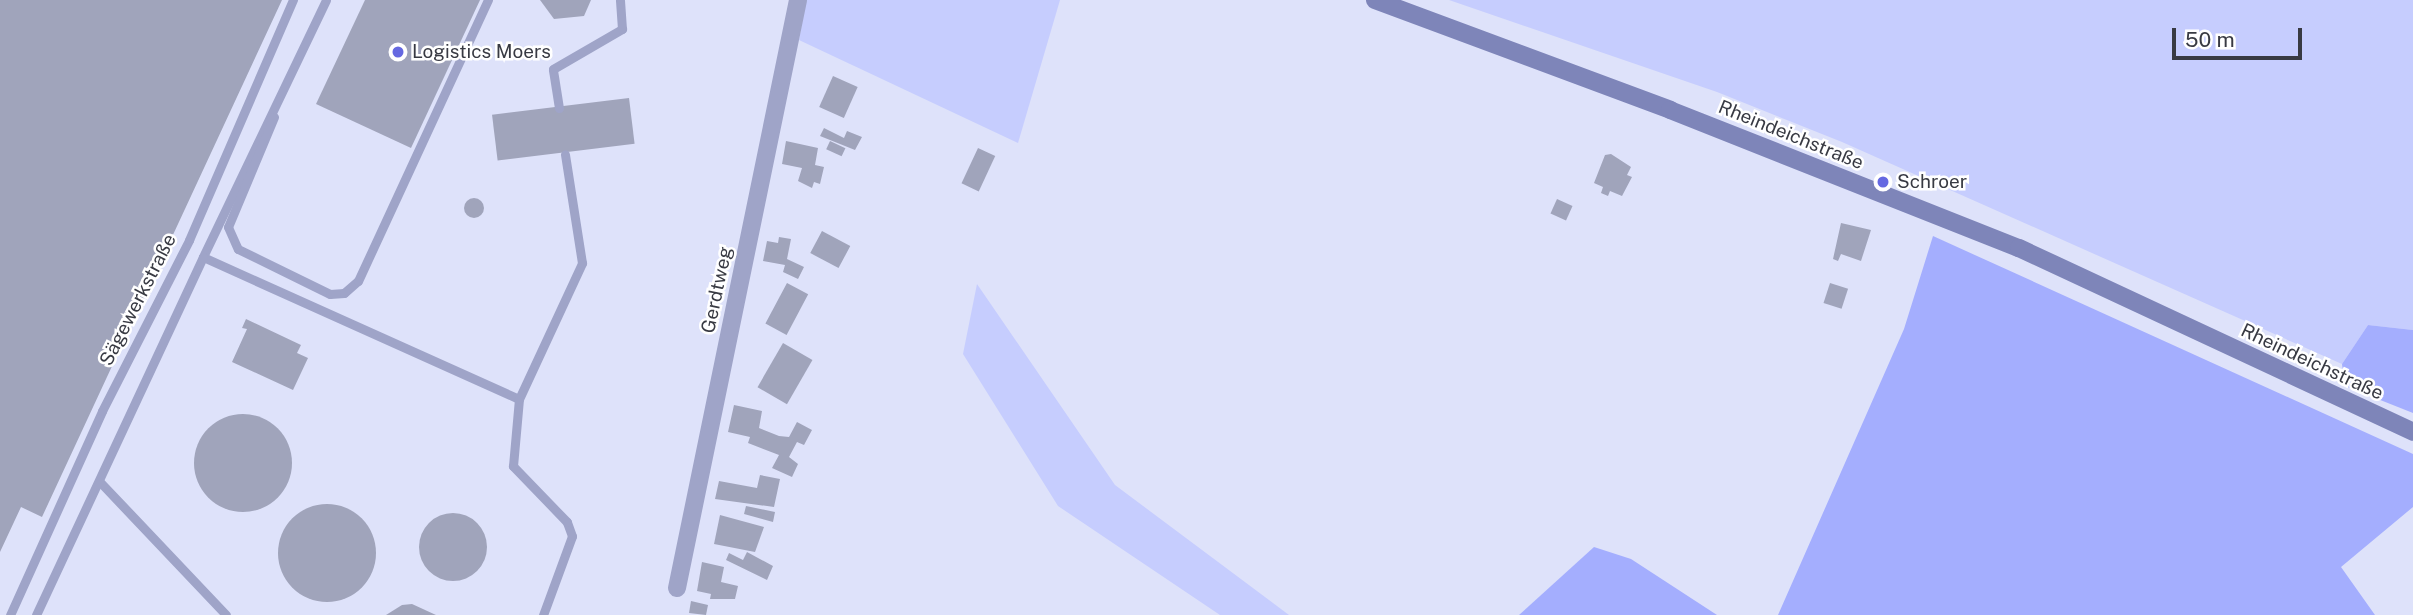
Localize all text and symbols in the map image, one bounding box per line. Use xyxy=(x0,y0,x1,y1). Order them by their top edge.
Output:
scale bar xyxy=(2175,14,2304,58)
text: 50 m xyxy=(2185,27,2235,52)
place label: Logistics Moers xyxy=(412,41,551,63)
marker: Logistics Moers xyxy=(390,44,406,60)
street label: Rheindeichstraße xyxy=(1715,96,1867,174)
place label: Schroer xyxy=(1897,171,1967,193)
marker: Schroer xyxy=(1875,174,1891,190)
street label: Sägewerkstraße xyxy=(95,230,181,370)
street label: Gerdtweg xyxy=(697,245,737,335)
street label: Rheindeichstraße xyxy=(2237,319,2387,405)

